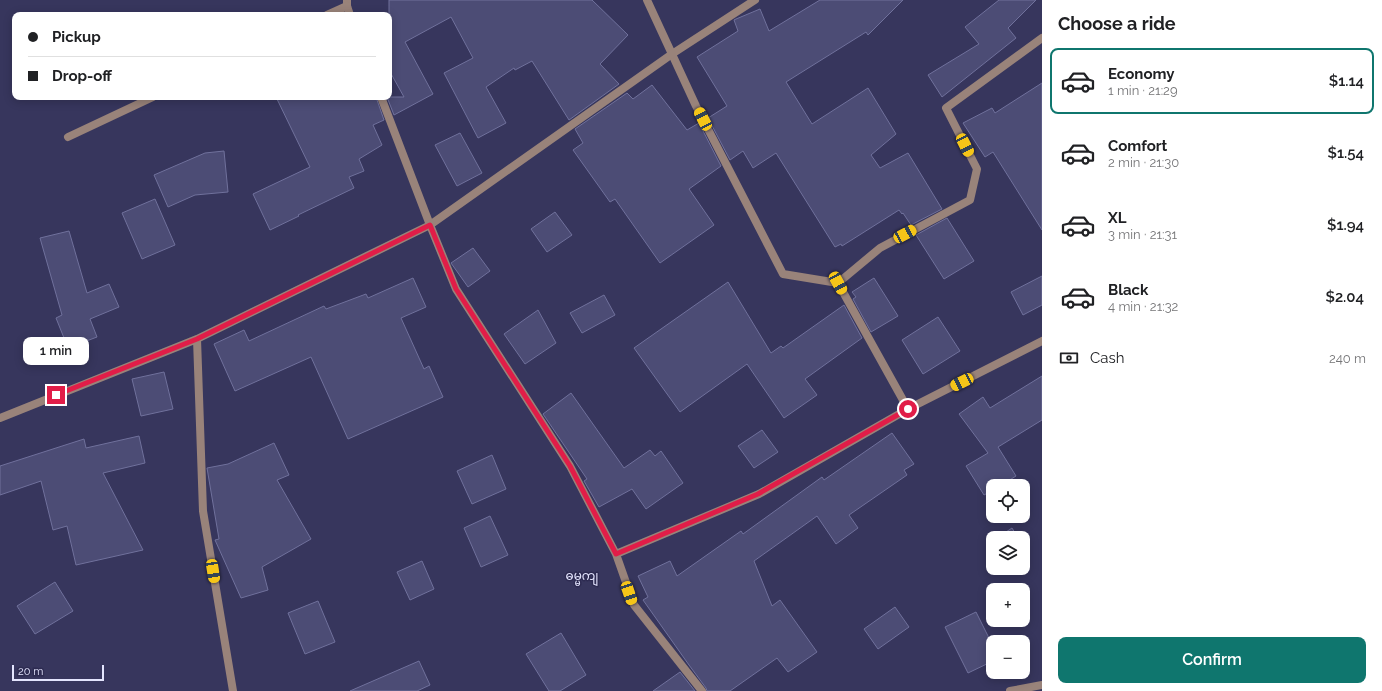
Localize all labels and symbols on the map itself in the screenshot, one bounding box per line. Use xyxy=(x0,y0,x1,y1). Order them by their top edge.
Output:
car xyxy=(692,106,714,132)
car xyxy=(954,132,976,158)
car xyxy=(892,223,918,245)
car xyxy=(827,270,849,296)
callout: 1 min xyxy=(23,337,89,365)
car xyxy=(949,371,975,393)
route end xyxy=(47,386,65,404)
route start xyxy=(899,400,917,418)
car xyxy=(205,558,221,584)
district label: ဓမ္မကျ xyxy=(566,569,598,586)
car xyxy=(619,580,639,606)
scale bar xyxy=(12,663,104,682)

